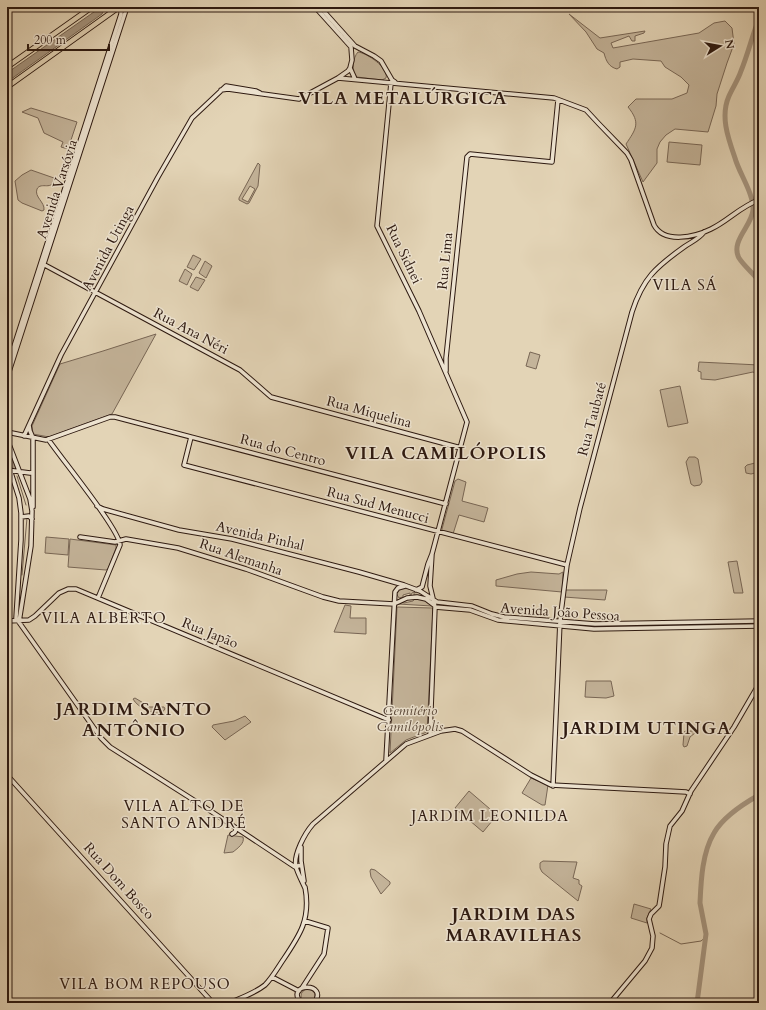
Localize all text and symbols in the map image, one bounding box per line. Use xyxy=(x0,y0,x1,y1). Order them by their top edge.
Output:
scale bar xyxy=(28,26,109,52)
north arrow xyxy=(700,26,740,66)
text: 200 m xyxy=(34,32,67,48)
text: N xyxy=(721,38,738,51)
district label: VILA METALÚRGICA xyxy=(298,86,508,111)
street label: Avenida Varsóvia xyxy=(32,137,82,241)
street label: Avenida Utinga xyxy=(77,202,139,294)
street label: Rua Sidnei xyxy=(381,221,427,287)
street label: Rua Lima xyxy=(433,231,457,291)
district label: VILA SÁ xyxy=(652,275,718,295)
street label: Rua Ana Néri xyxy=(150,303,232,359)
street label: Rua Taubaté xyxy=(573,380,611,458)
street label: Rua Miquelina xyxy=(324,392,414,432)
street label: Rua do Centro xyxy=(238,429,328,471)
district label: VILA CAMILÓPOLIS xyxy=(345,441,547,466)
street label: Rua Sud Menucci xyxy=(325,482,431,528)
street label: Avenida Pinhal xyxy=(214,517,306,555)
street label: Rua Alemanha xyxy=(197,534,285,580)
street label: Avenida João Pessoa xyxy=(500,598,620,626)
district label: VILA ALBERTO xyxy=(41,608,167,628)
street label: Rua Japão xyxy=(179,613,241,653)
district label: JARDIM SANTO ANTÔNIO xyxy=(53,697,212,743)
park label: Cemitério Camilópolis xyxy=(377,701,444,736)
district label: JARDIM UTINGA xyxy=(559,716,732,741)
district label: VILA ALTO DE SANTO ANDRÉ xyxy=(121,796,247,833)
district label: JARDIM LEONILDA xyxy=(409,806,569,826)
street label: Rua Dom Bosco xyxy=(79,838,159,924)
district label: JARDIM DAS MARAVILHAS xyxy=(446,902,582,948)
district label: VILA BOM REPOUSO xyxy=(59,974,231,994)

